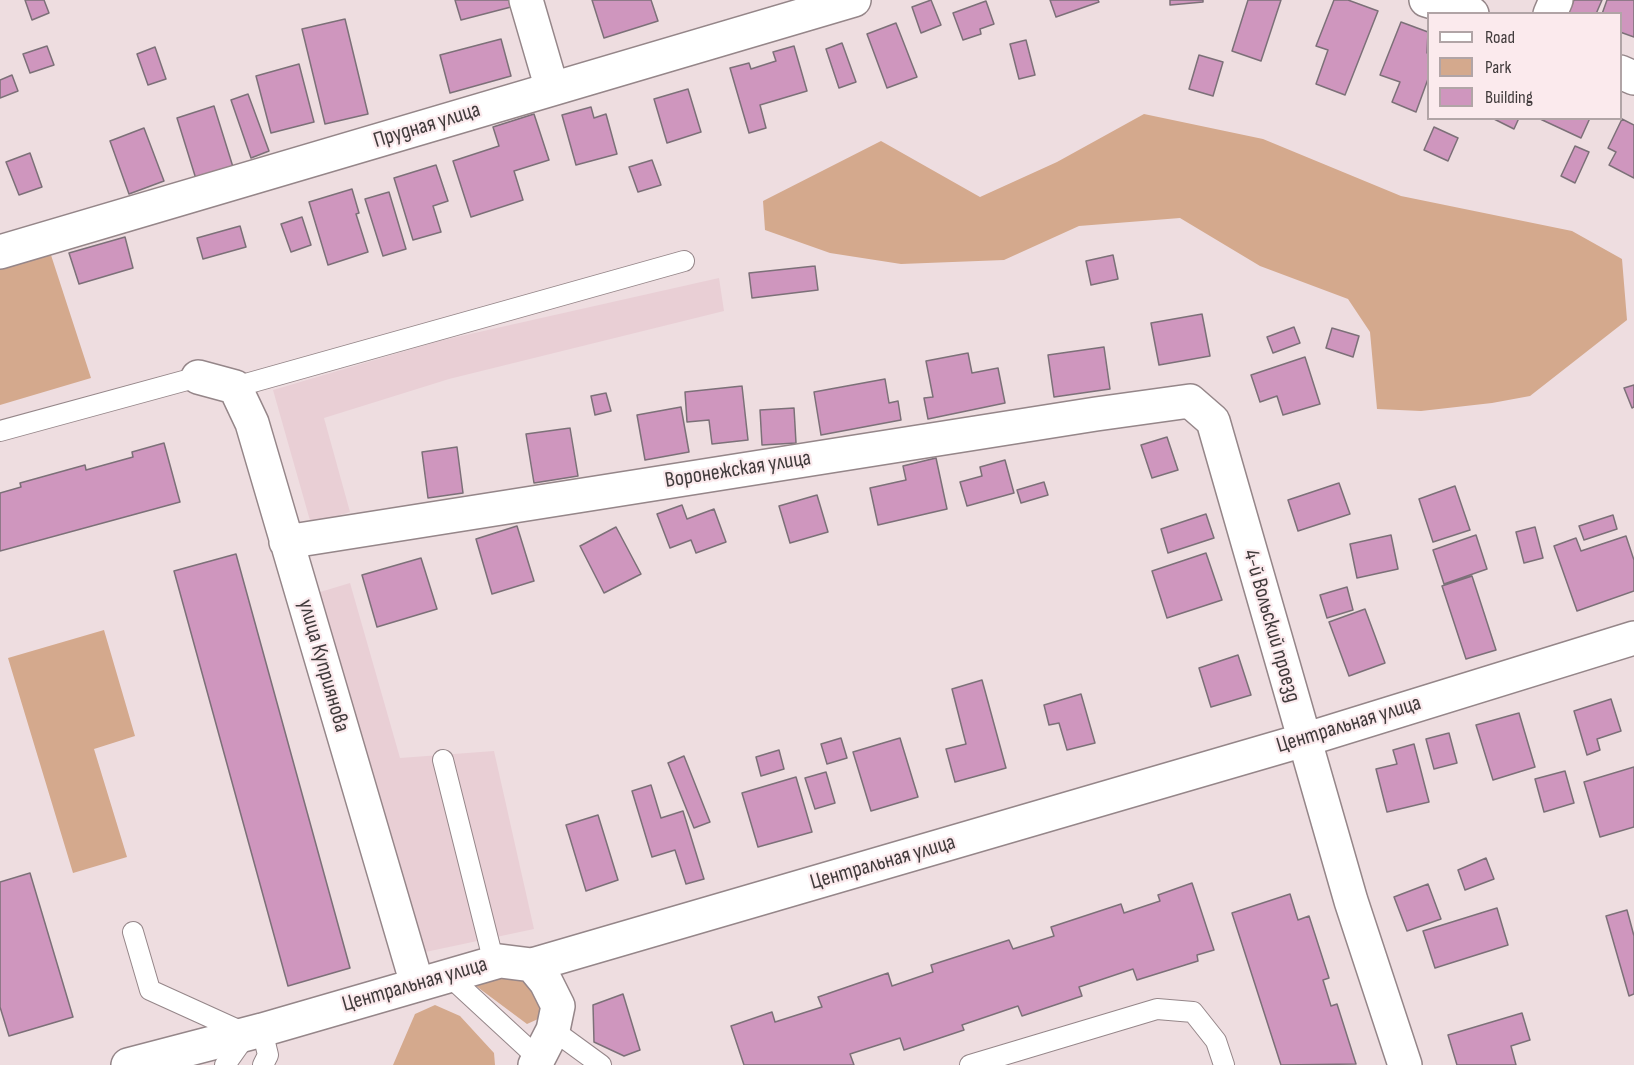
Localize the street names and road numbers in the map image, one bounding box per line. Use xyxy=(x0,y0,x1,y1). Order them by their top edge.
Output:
street label: Прудная улица xyxy=(370,97,484,155)
street label: Воронежская улица xyxy=(663,445,813,495)
street label: 4-й Вольский проезд xyxy=(1237,547,1305,705)
street label: улица Куприянова xyxy=(291,597,355,735)
street label: Центральная улица xyxy=(1274,690,1424,760)
street label: Центральная улица xyxy=(807,830,959,896)
street label: Центральная улица xyxy=(339,952,491,1018)

